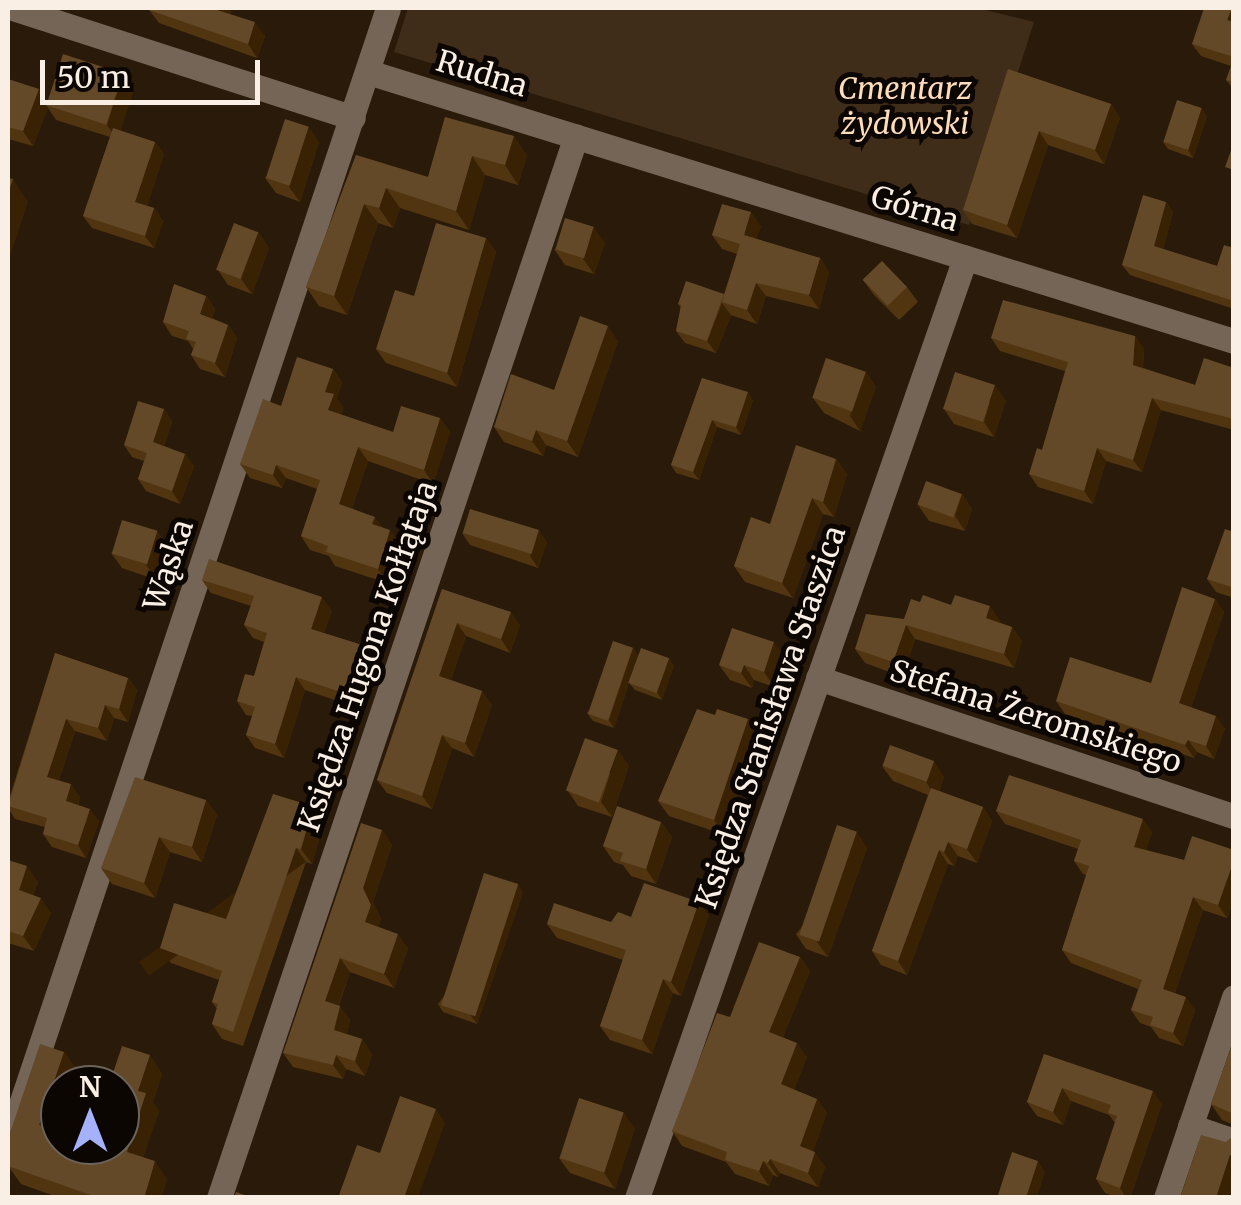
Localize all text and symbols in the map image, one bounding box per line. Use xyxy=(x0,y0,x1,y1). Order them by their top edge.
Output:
scale bar xyxy=(45,40,265,102)
street label: Rudna xyxy=(432,42,532,104)
text: 50 m xyxy=(57,58,130,96)
park label: Cmentarz żydowski xyxy=(838,70,972,140)
street label: Górna xyxy=(867,178,963,238)
street label: Księdza Hugona Kołłątaja xyxy=(290,476,444,836)
street label: Wąska xyxy=(136,515,200,615)
street label: Księdza Stanisława Staszica xyxy=(688,521,852,913)
street label: Stefana Żeromskiego xyxy=(886,652,1186,780)
north arrow xyxy=(40,1065,140,1165)
text: N xyxy=(79,1069,101,1105)

